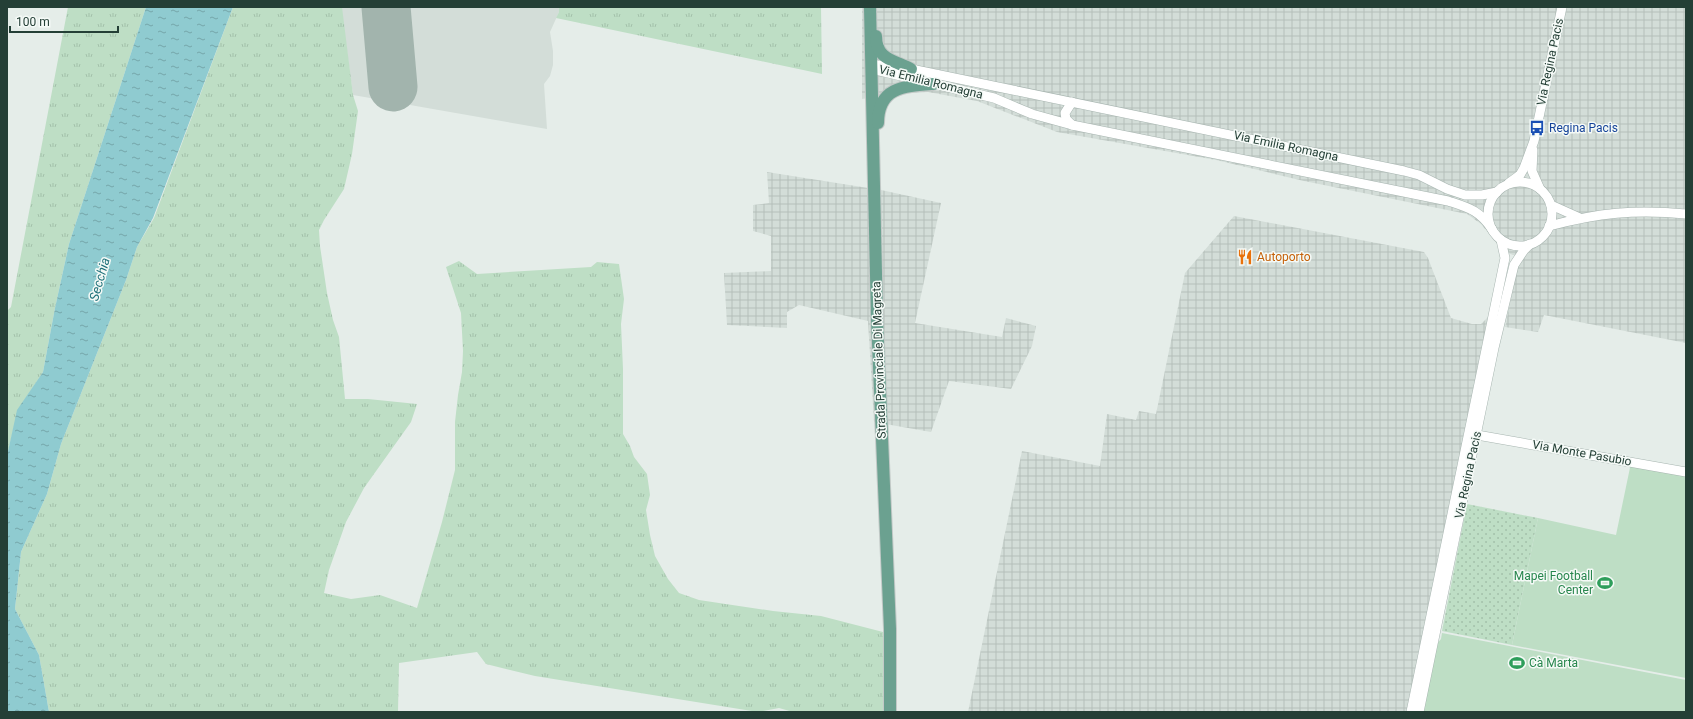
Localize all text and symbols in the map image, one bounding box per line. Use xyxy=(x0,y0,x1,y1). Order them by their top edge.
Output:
scale bar xyxy=(10,8,118,34)
text: 100 m xyxy=(16,15,50,29)
street label: Via Regina Pacis xyxy=(1534,17,1566,107)
street label: Via Emilia Romagna xyxy=(877,62,985,102)
bus stop icon: Regina Pacis xyxy=(1528,119,1546,137)
place label: Regina Pacis xyxy=(1549,121,1618,135)
street label: Via Emilia Romagna xyxy=(1232,128,1340,164)
restaurant icon: Autoporto xyxy=(1236,248,1254,266)
place label: Autoporto xyxy=(1257,250,1311,264)
water label: Secchia xyxy=(86,256,113,302)
street label: Strada Provinciale Di Magreta xyxy=(869,281,889,439)
street label: Via Regina Pacis xyxy=(1452,430,1484,520)
street label: Via Monte Pasubio xyxy=(1531,437,1633,469)
place label: Mapei Football Center xyxy=(1514,569,1593,597)
sports icon: Mapei Football Center xyxy=(1596,574,1614,592)
sports icon: Cà Marta xyxy=(1508,654,1526,672)
place label: Cà Marta xyxy=(1529,656,1578,670)

